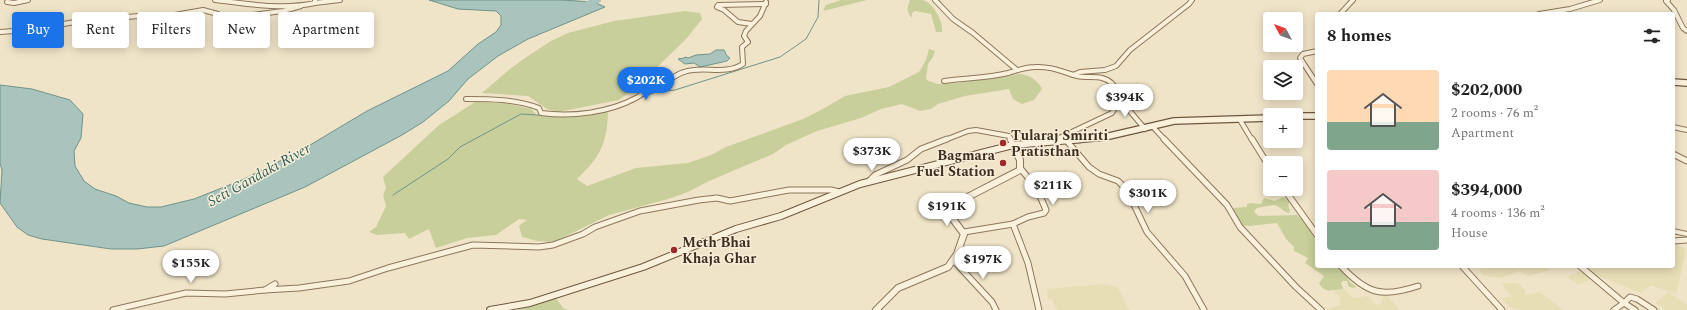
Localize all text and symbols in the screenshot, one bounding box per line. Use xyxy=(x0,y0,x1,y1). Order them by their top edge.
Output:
chip: Buy xyxy=(12,12,64,48)
chip: Rent xyxy=(72,12,129,48)
chip: Filters xyxy=(137,12,205,48)
chip: New xyxy=(213,12,270,48)
chip: Apartment xyxy=(278,12,374,48)
north arrow xyxy=(1263,12,1303,52)
map controls xyxy=(1263,12,1303,196)
text: 8 homes xyxy=(1327,23,1392,49)
icon: filters xyxy=(1641,25,1663,47)
button: layers xyxy=(1263,60,1303,100)
pin: $202K xyxy=(618,67,674,101)
text: $202K xyxy=(626,70,666,90)
text: $202,000 xyxy=(1451,77,1522,103)
pin: $394K xyxy=(1097,84,1153,118)
icon: home xyxy=(1359,86,1407,134)
text: $394K xyxy=(1105,87,1145,107)
text: 2 rooms · 76 m² xyxy=(1451,103,1538,123)
button: + xyxy=(1263,108,1303,148)
text: Apartment xyxy=(1451,123,1514,143)
place label: Tularaj Smiriti Pratisthan xyxy=(1011,125,1108,162)
water label: Seti Gandaki River xyxy=(203,137,316,213)
pin: $373K xyxy=(844,138,900,172)
marker: Tularaj Smiriti Pratisthan xyxy=(998,138,1008,148)
text: $373K xyxy=(852,141,892,161)
place label: Bagmara Fuel Station xyxy=(916,145,996,182)
button: − xyxy=(1263,156,1303,196)
marker: Bagmara Fuel Station xyxy=(998,158,1008,168)
pin: $211K xyxy=(1025,172,1081,206)
text: $211K xyxy=(1033,175,1073,195)
text: $394,000 xyxy=(1451,177,1522,203)
pin: $301K xyxy=(1120,180,1176,214)
text: $301K xyxy=(1128,183,1168,203)
icon: home xyxy=(1359,186,1407,234)
pin: $191K xyxy=(919,193,975,227)
text: $191K xyxy=(927,196,967,216)
text: 4 rooms · 136 m² xyxy=(1451,203,1545,223)
text: House xyxy=(1451,223,1488,243)
place label: Meth Bhai Khaja Ghar xyxy=(682,232,756,269)
marker: Meth Bhai Khaja Ghar xyxy=(669,245,679,255)
pin: $197K xyxy=(955,246,1011,280)
text: $197K xyxy=(963,249,1003,269)
pin: $155K xyxy=(163,250,219,284)
text: $155K xyxy=(171,253,211,273)

